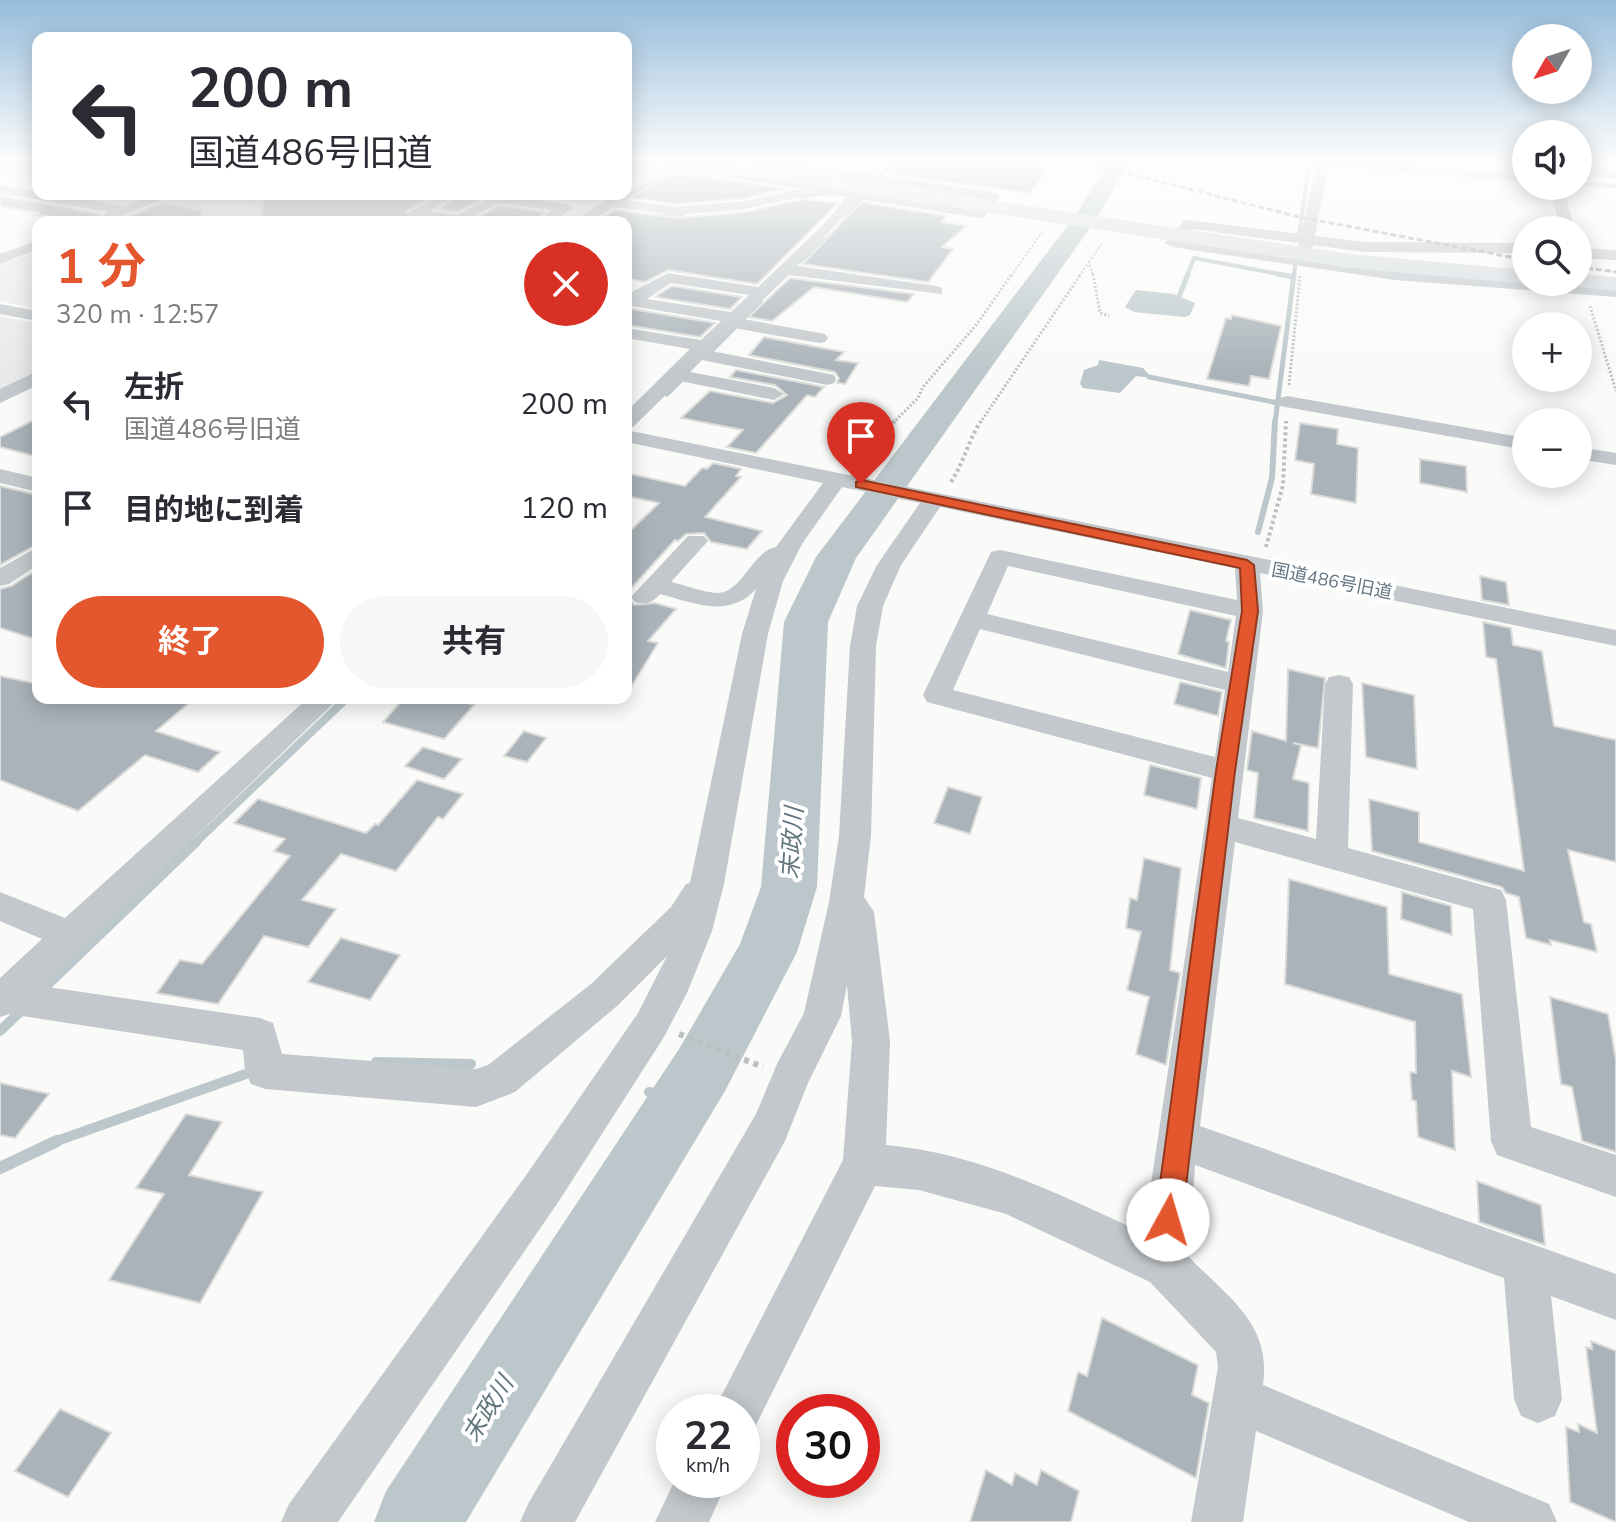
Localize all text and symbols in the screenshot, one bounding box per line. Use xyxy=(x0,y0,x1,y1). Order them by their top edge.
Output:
north arrow xyxy=(1512,24,1592,104)
map controls xyxy=(1512,24,1592,488)
text: 200 m xyxy=(188,50,353,127)
icon: left xyxy=(56,64,160,168)
button: sound xyxy=(1512,120,1592,200)
text: 国道486号旧道 xyxy=(188,129,433,178)
button: search xyxy=(1512,216,1592,296)
text: 1 分 xyxy=(56,234,146,300)
button: close xyxy=(524,242,608,326)
text: 320 m · 12:57 xyxy=(56,297,219,332)
button: + xyxy=(1512,312,1592,392)
text: 左折 xyxy=(124,367,184,408)
icon: left xyxy=(56,382,100,426)
text: 200 m xyxy=(521,384,608,425)
pin xyxy=(827,402,895,484)
button: − xyxy=(1512,408,1592,488)
text: 国道486号旧道 xyxy=(124,412,301,447)
icon: arrive xyxy=(839,414,883,458)
icon: arrive xyxy=(56,486,100,530)
text: 120 m xyxy=(521,488,608,529)
text: 目的地に到着 xyxy=(124,490,304,531)
street label: 国道486号旧道 xyxy=(1270,558,1394,604)
button: 終了 xyxy=(56,596,324,688)
button: 共有 xyxy=(340,596,608,688)
water label: 末政川 xyxy=(774,803,811,880)
position arrow xyxy=(1126,1178,1210,1262)
water label: 末政川 xyxy=(455,1367,522,1448)
speed limit sign: 30 xyxy=(776,1394,880,1498)
text: 22 xyxy=(684,1409,732,1463)
text: km/h xyxy=(686,1452,730,1479)

